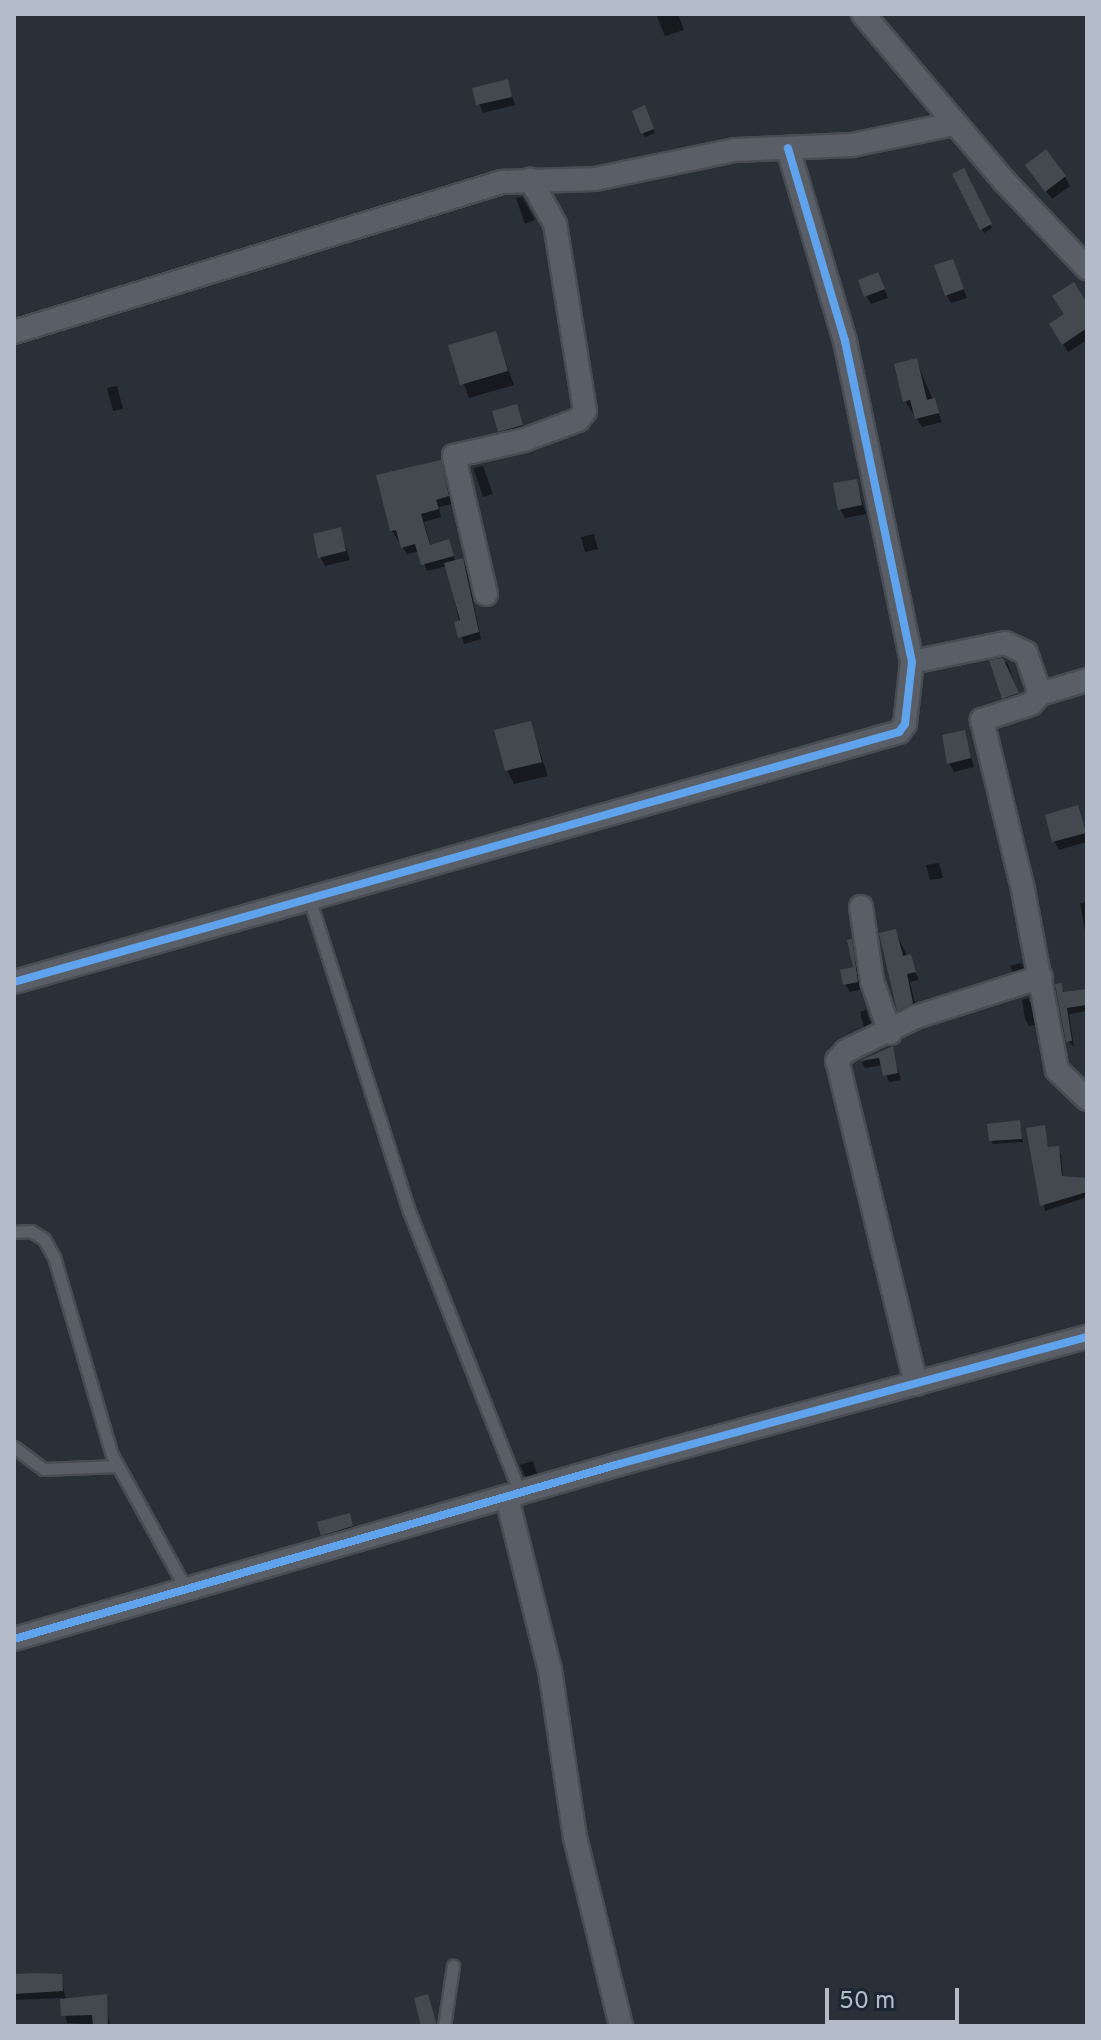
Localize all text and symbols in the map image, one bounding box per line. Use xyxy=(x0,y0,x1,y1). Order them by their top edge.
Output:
scale bar xyxy=(829,1972,963,2022)
text: 50 m xyxy=(839,1987,895,2017)

